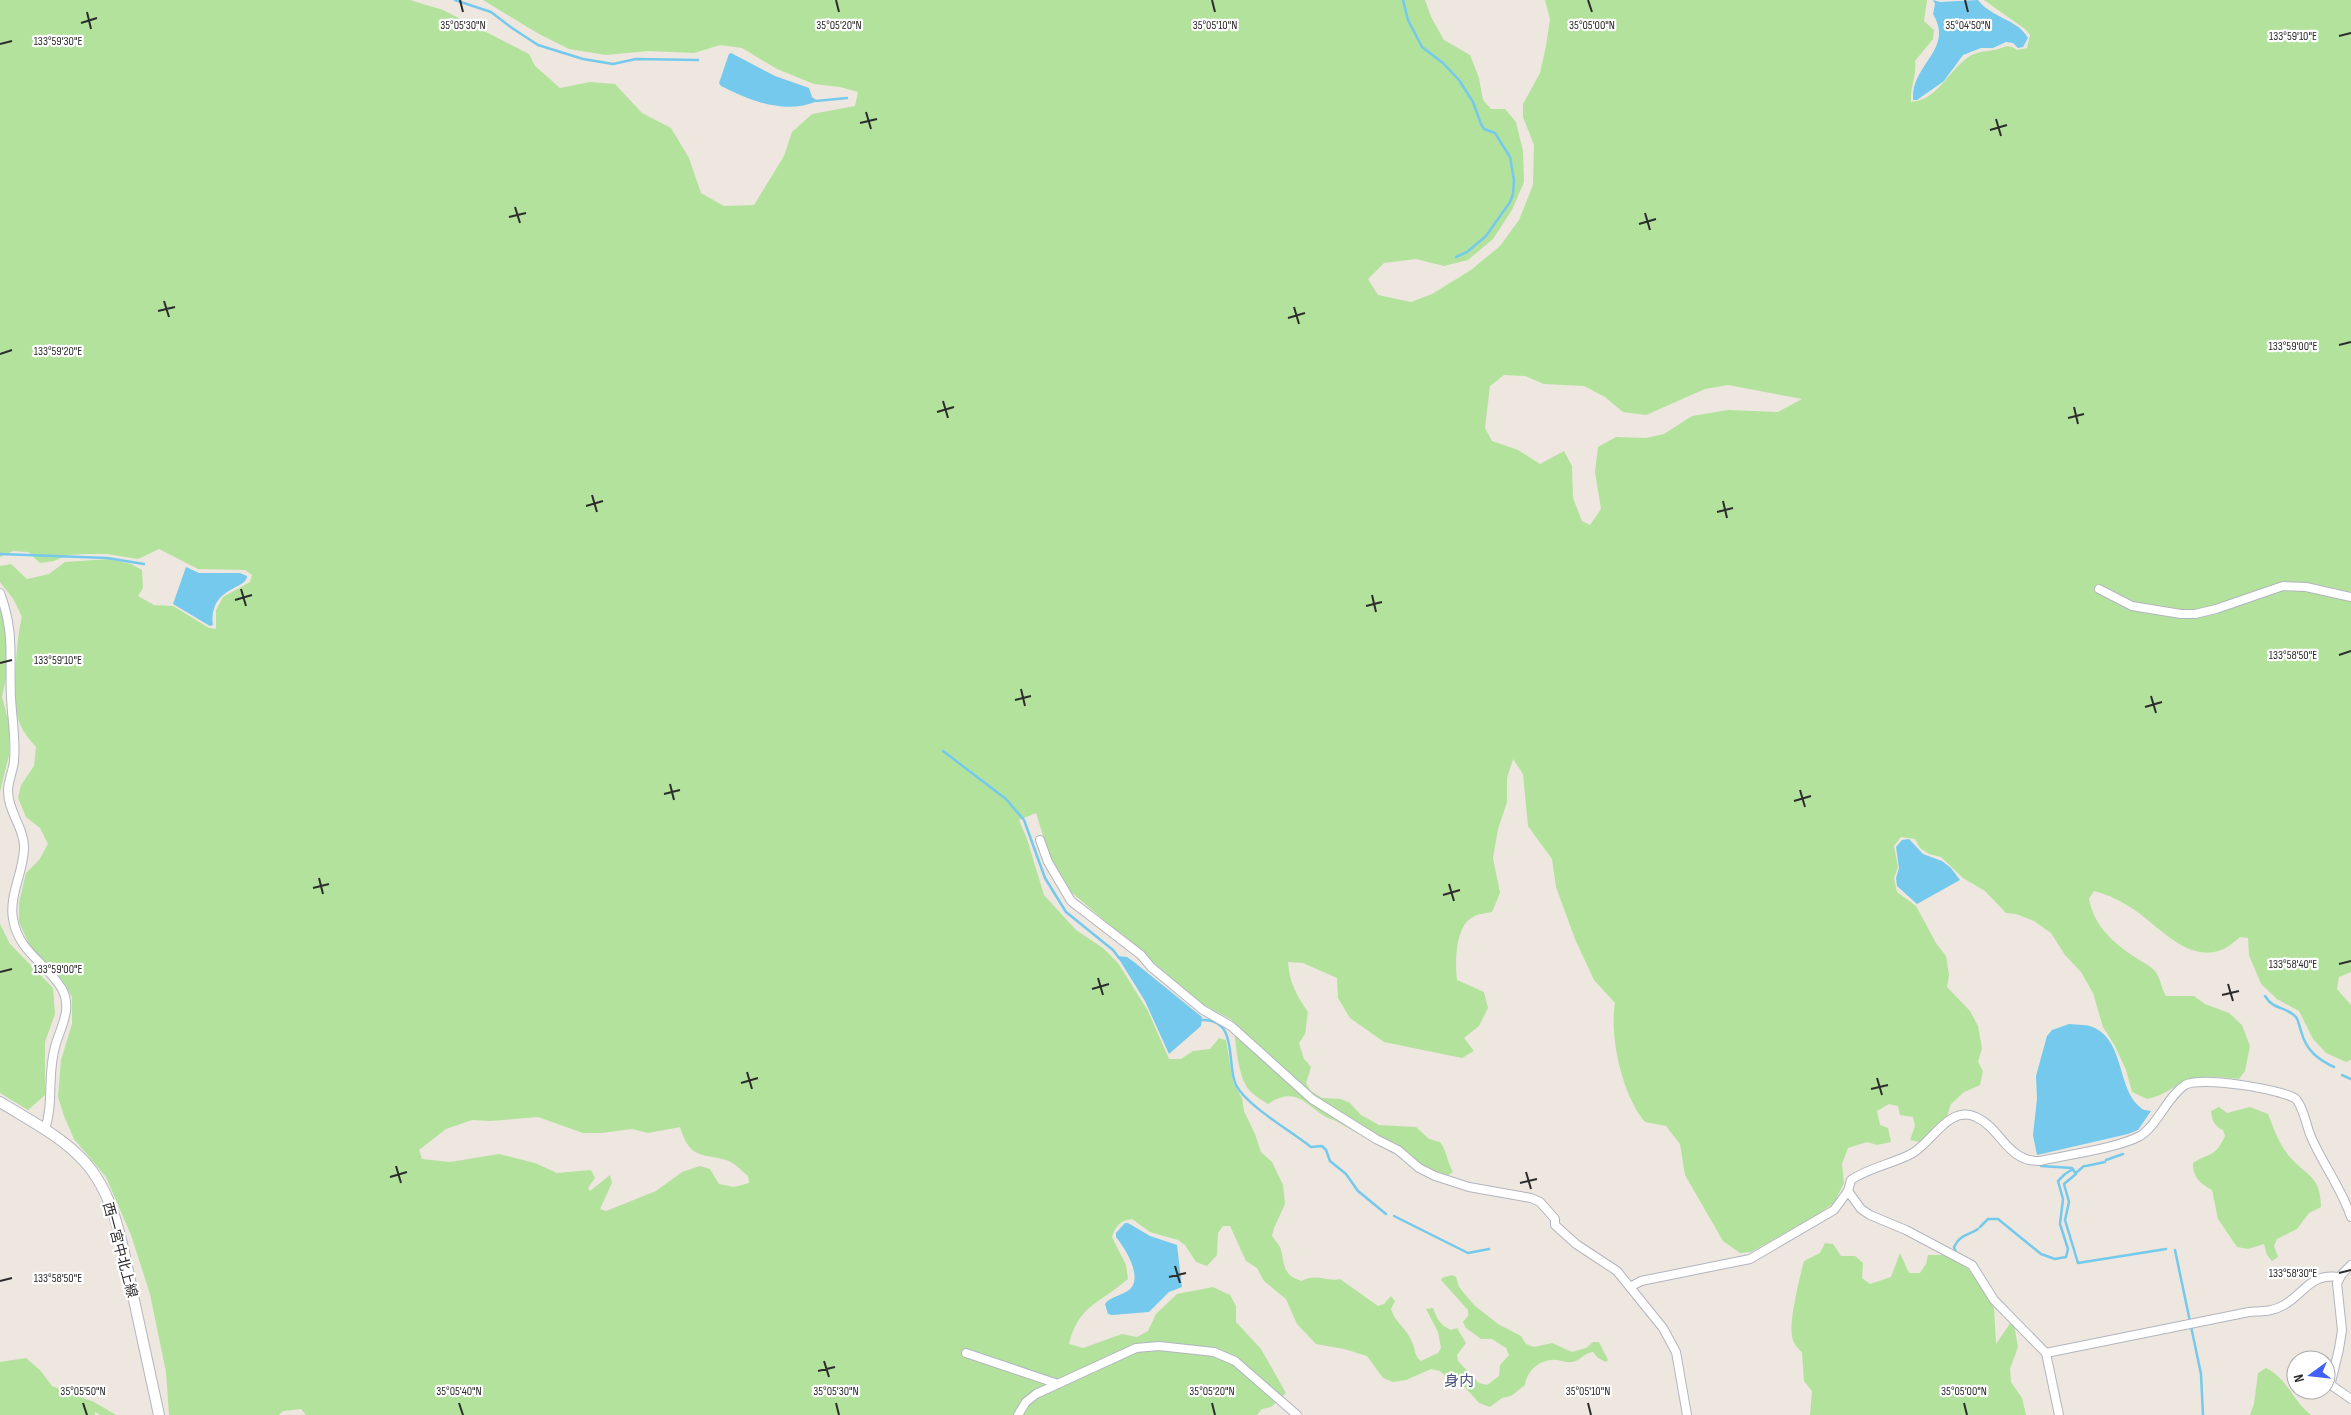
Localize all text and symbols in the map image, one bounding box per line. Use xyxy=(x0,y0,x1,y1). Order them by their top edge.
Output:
text: 35°05'30"N xyxy=(440,18,486,33)
text: 35°05'20"N xyxy=(816,18,862,33)
text: 35°05'10"N xyxy=(1193,18,1237,33)
text: 35°05'00"N xyxy=(1569,18,1615,33)
text: 35°04'50"N xyxy=(1945,18,1991,33)
text: 133°59'10"E xyxy=(2269,29,2317,44)
text: 133°59'30"E xyxy=(34,34,82,49)
text: 133°59'00"E xyxy=(2268,339,2318,354)
text: 133°59'20"E xyxy=(34,344,82,359)
text: 133°58'50"E xyxy=(2269,648,2317,663)
text: 133°59'10"E xyxy=(34,653,82,668)
text: 133°58'40"E xyxy=(2269,957,2317,972)
text: 133°59'00"E xyxy=(33,962,83,977)
street label: 西一宮中北上線 xyxy=(99,1200,141,1300)
text: 133°58'30"E xyxy=(2269,1266,2317,1281)
text: 133°58'50"E xyxy=(34,1271,82,1286)
north arrow xyxy=(2286,1350,2336,1400)
district label: 身内 xyxy=(1444,1372,1474,1391)
text: N xyxy=(2290,1372,2308,1384)
text: 35°05'50"N xyxy=(60,1384,106,1399)
text: 35°05'40"N xyxy=(436,1384,482,1399)
text: 35°05'30"N xyxy=(813,1384,859,1399)
text: 35°05'20"N xyxy=(1189,1384,1235,1399)
text: 35°05'10"N xyxy=(1566,1384,1610,1399)
text: 35°05'00"N xyxy=(1941,1384,1987,1399)

